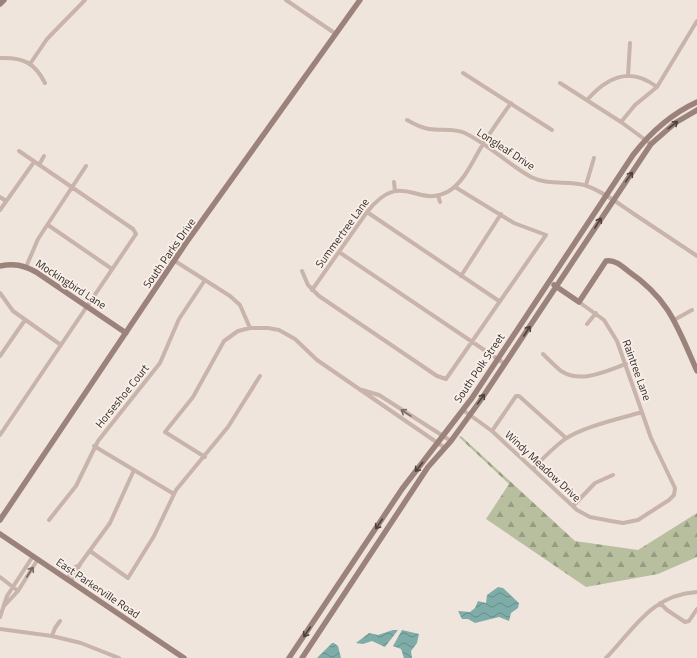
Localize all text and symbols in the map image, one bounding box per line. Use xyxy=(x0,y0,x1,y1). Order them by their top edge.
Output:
one-way arrow xyxy=(667,121,678,130)
street label: Longleaf Drive xyxy=(474,124,539,174)
one-way arrow xyxy=(625,172,633,183)
street label: Summertree Lane xyxy=(311,194,373,271)
street label: South Parks Drive xyxy=(139,214,199,291)
one-way arrow xyxy=(595,217,603,229)
street label: Mockingbird Lane xyxy=(33,255,110,313)
one-way arrow xyxy=(523,326,531,337)
street label: South Polk Street xyxy=(450,330,508,406)
street label: Raintree Lane xyxy=(619,337,656,403)
street label: Horseshoe Court xyxy=(91,361,153,431)
one-way arrow xyxy=(477,394,485,405)
one-way arrow xyxy=(400,408,412,416)
street label: Windy Meadow Drive xyxy=(502,427,585,506)
one-way arrow xyxy=(414,461,423,472)
one-way arrow xyxy=(374,518,383,529)
street label: East Parkerville Road xyxy=(53,554,143,622)
one-way arrow xyxy=(26,567,34,578)
one-way arrow xyxy=(303,626,311,637)

